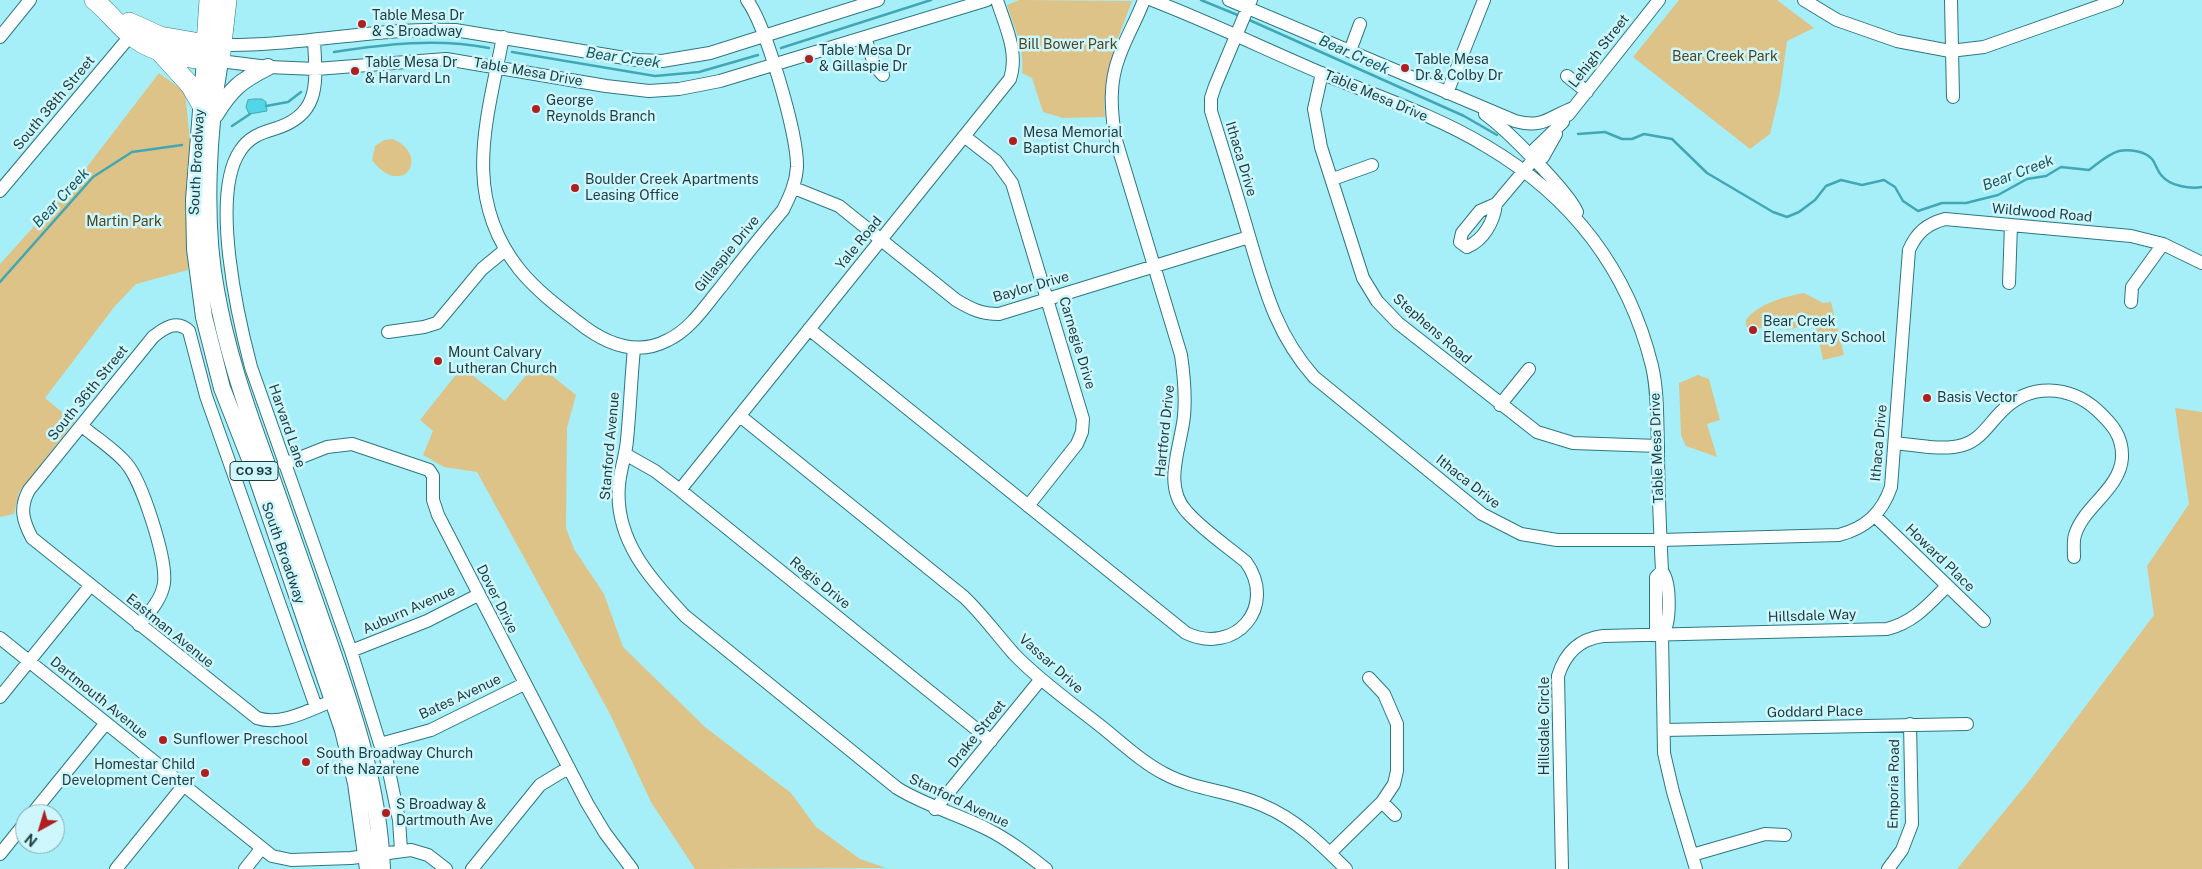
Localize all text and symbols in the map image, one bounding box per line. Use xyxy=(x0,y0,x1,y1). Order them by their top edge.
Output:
place label: Table Mesa Dr & S Broadway xyxy=(372,8,464,40)
street label: Lehigh Street xyxy=(1565,11,1633,91)
marker: Table Mesa Dr & S Broadway xyxy=(356,18,368,30)
water label: Bear Creek xyxy=(1316,32,1392,78)
park label: Bill Bower Park xyxy=(1018,37,1118,53)
place label: Table Mesa Dr & Gillaspie Dr xyxy=(819,43,911,75)
water label: Bear Creek xyxy=(585,44,661,72)
park label: Bear Creek Park xyxy=(1672,49,1778,65)
street label: South 38th Street xyxy=(10,52,98,154)
place label: Table Mesa Dr & Colby Dr xyxy=(1415,52,1503,84)
marker: Table Mesa Dr & Gillaspie Dr xyxy=(803,53,815,65)
street label: Table Mesa Drive xyxy=(472,54,584,90)
place label: Table Mesa Dr & Harvard Ln xyxy=(365,55,457,88)
marker: Table Mesa Dr & Colby Dr xyxy=(1399,62,1411,74)
marker: Table Mesa Dr & Harvard Ln xyxy=(349,65,361,77)
street label: Table Mesa Drive xyxy=(1322,67,1430,125)
place label: George Reynolds Branch xyxy=(546,93,655,125)
marker: George Reynolds Branch xyxy=(530,103,542,115)
street label: South Broadway xyxy=(186,108,208,216)
street label: Ithaca Drive xyxy=(1222,120,1260,198)
place label: Mesa Memorial Baptist Church xyxy=(1023,125,1123,158)
marker: Mesa Memorial Baptist Church xyxy=(1007,135,1019,147)
water label: Bear Creek xyxy=(1980,151,2056,195)
water label: Bear Creek xyxy=(29,164,93,232)
place label: Boulder Creek Apartments Leasing Office xyxy=(585,172,759,204)
marker: Boulder Creek Apartments Leasing Office xyxy=(569,182,581,194)
street label: Wildwood Road xyxy=(1991,200,2093,226)
street label: Gillaspie Drive xyxy=(691,212,763,296)
street label: Yale Road xyxy=(832,213,886,273)
park label: Martin Park xyxy=(86,214,162,230)
street label: Baylor Drive xyxy=(991,268,1071,306)
street label: Stephens Road xyxy=(1389,290,1475,368)
street label: Carnegie Drive xyxy=(1055,295,1099,391)
place label: Bear Creek Elementary School xyxy=(1763,314,1886,347)
marker: Bear Creek Elementary School xyxy=(1747,324,1759,336)
street label: South 36th Street xyxy=(44,342,132,444)
place label: Mount Calvary Lutheran Church xyxy=(448,345,557,378)
marker: Mount Calvary Lutheran Church xyxy=(432,355,444,367)
street label: Harvard Lane xyxy=(265,382,309,470)
street label: Hartford Drive xyxy=(1152,384,1178,478)
place label: Basis Vector xyxy=(1937,390,2018,406)
street label: Stanford Avenue xyxy=(597,391,623,501)
street label: Table Mesa Drive xyxy=(1647,392,1667,504)
marker: Basis Vector xyxy=(1921,392,1933,404)
street label: Ithaca Drive xyxy=(1867,404,1891,482)
street label: Ithaca Drive xyxy=(1432,452,1504,512)
road number: CO 93 xyxy=(230,462,278,481)
street label: South Broadway xyxy=(258,500,308,606)
street label: Howard Place xyxy=(1902,521,1978,595)
street label: Regis Drive xyxy=(786,553,854,613)
street label: Dover Drive xyxy=(473,562,521,636)
street label: Auburn Avenue xyxy=(360,582,458,638)
street label: Eastman Avenue xyxy=(123,590,217,672)
street label: Hillsdale Way xyxy=(1767,606,1857,626)
street label: Vassar Drive xyxy=(1015,631,1087,697)
street label: Dartmouth Avenue xyxy=(47,653,151,743)
street label: Bates Avenue xyxy=(416,671,504,723)
street label: Hillsdale Circle xyxy=(1537,677,1553,775)
street label: Drake Street xyxy=(945,697,1009,771)
street label: Goddard Place xyxy=(1767,703,1863,721)
place label: Sunflower Preschool xyxy=(173,732,308,748)
marker: Sunflower Preschool xyxy=(157,734,169,746)
street label: Emporia Road xyxy=(1885,739,1903,829)
place label: South Broadway Church of the Nazarene xyxy=(316,746,473,779)
marker: South Broadway Church of the Nazarene xyxy=(300,756,312,768)
place label: Homestar Child Development Center xyxy=(62,757,195,790)
marker: Homestar Child Development Center xyxy=(199,767,211,779)
street label: Stanford Avenue xyxy=(906,770,1012,832)
place label: S Broadway & Dartmouth Ave xyxy=(396,797,493,830)
north arrow xyxy=(15,804,65,854)
marker: S Broadway & Dartmouth Ave xyxy=(380,807,392,819)
text: N xyxy=(22,830,40,850)

